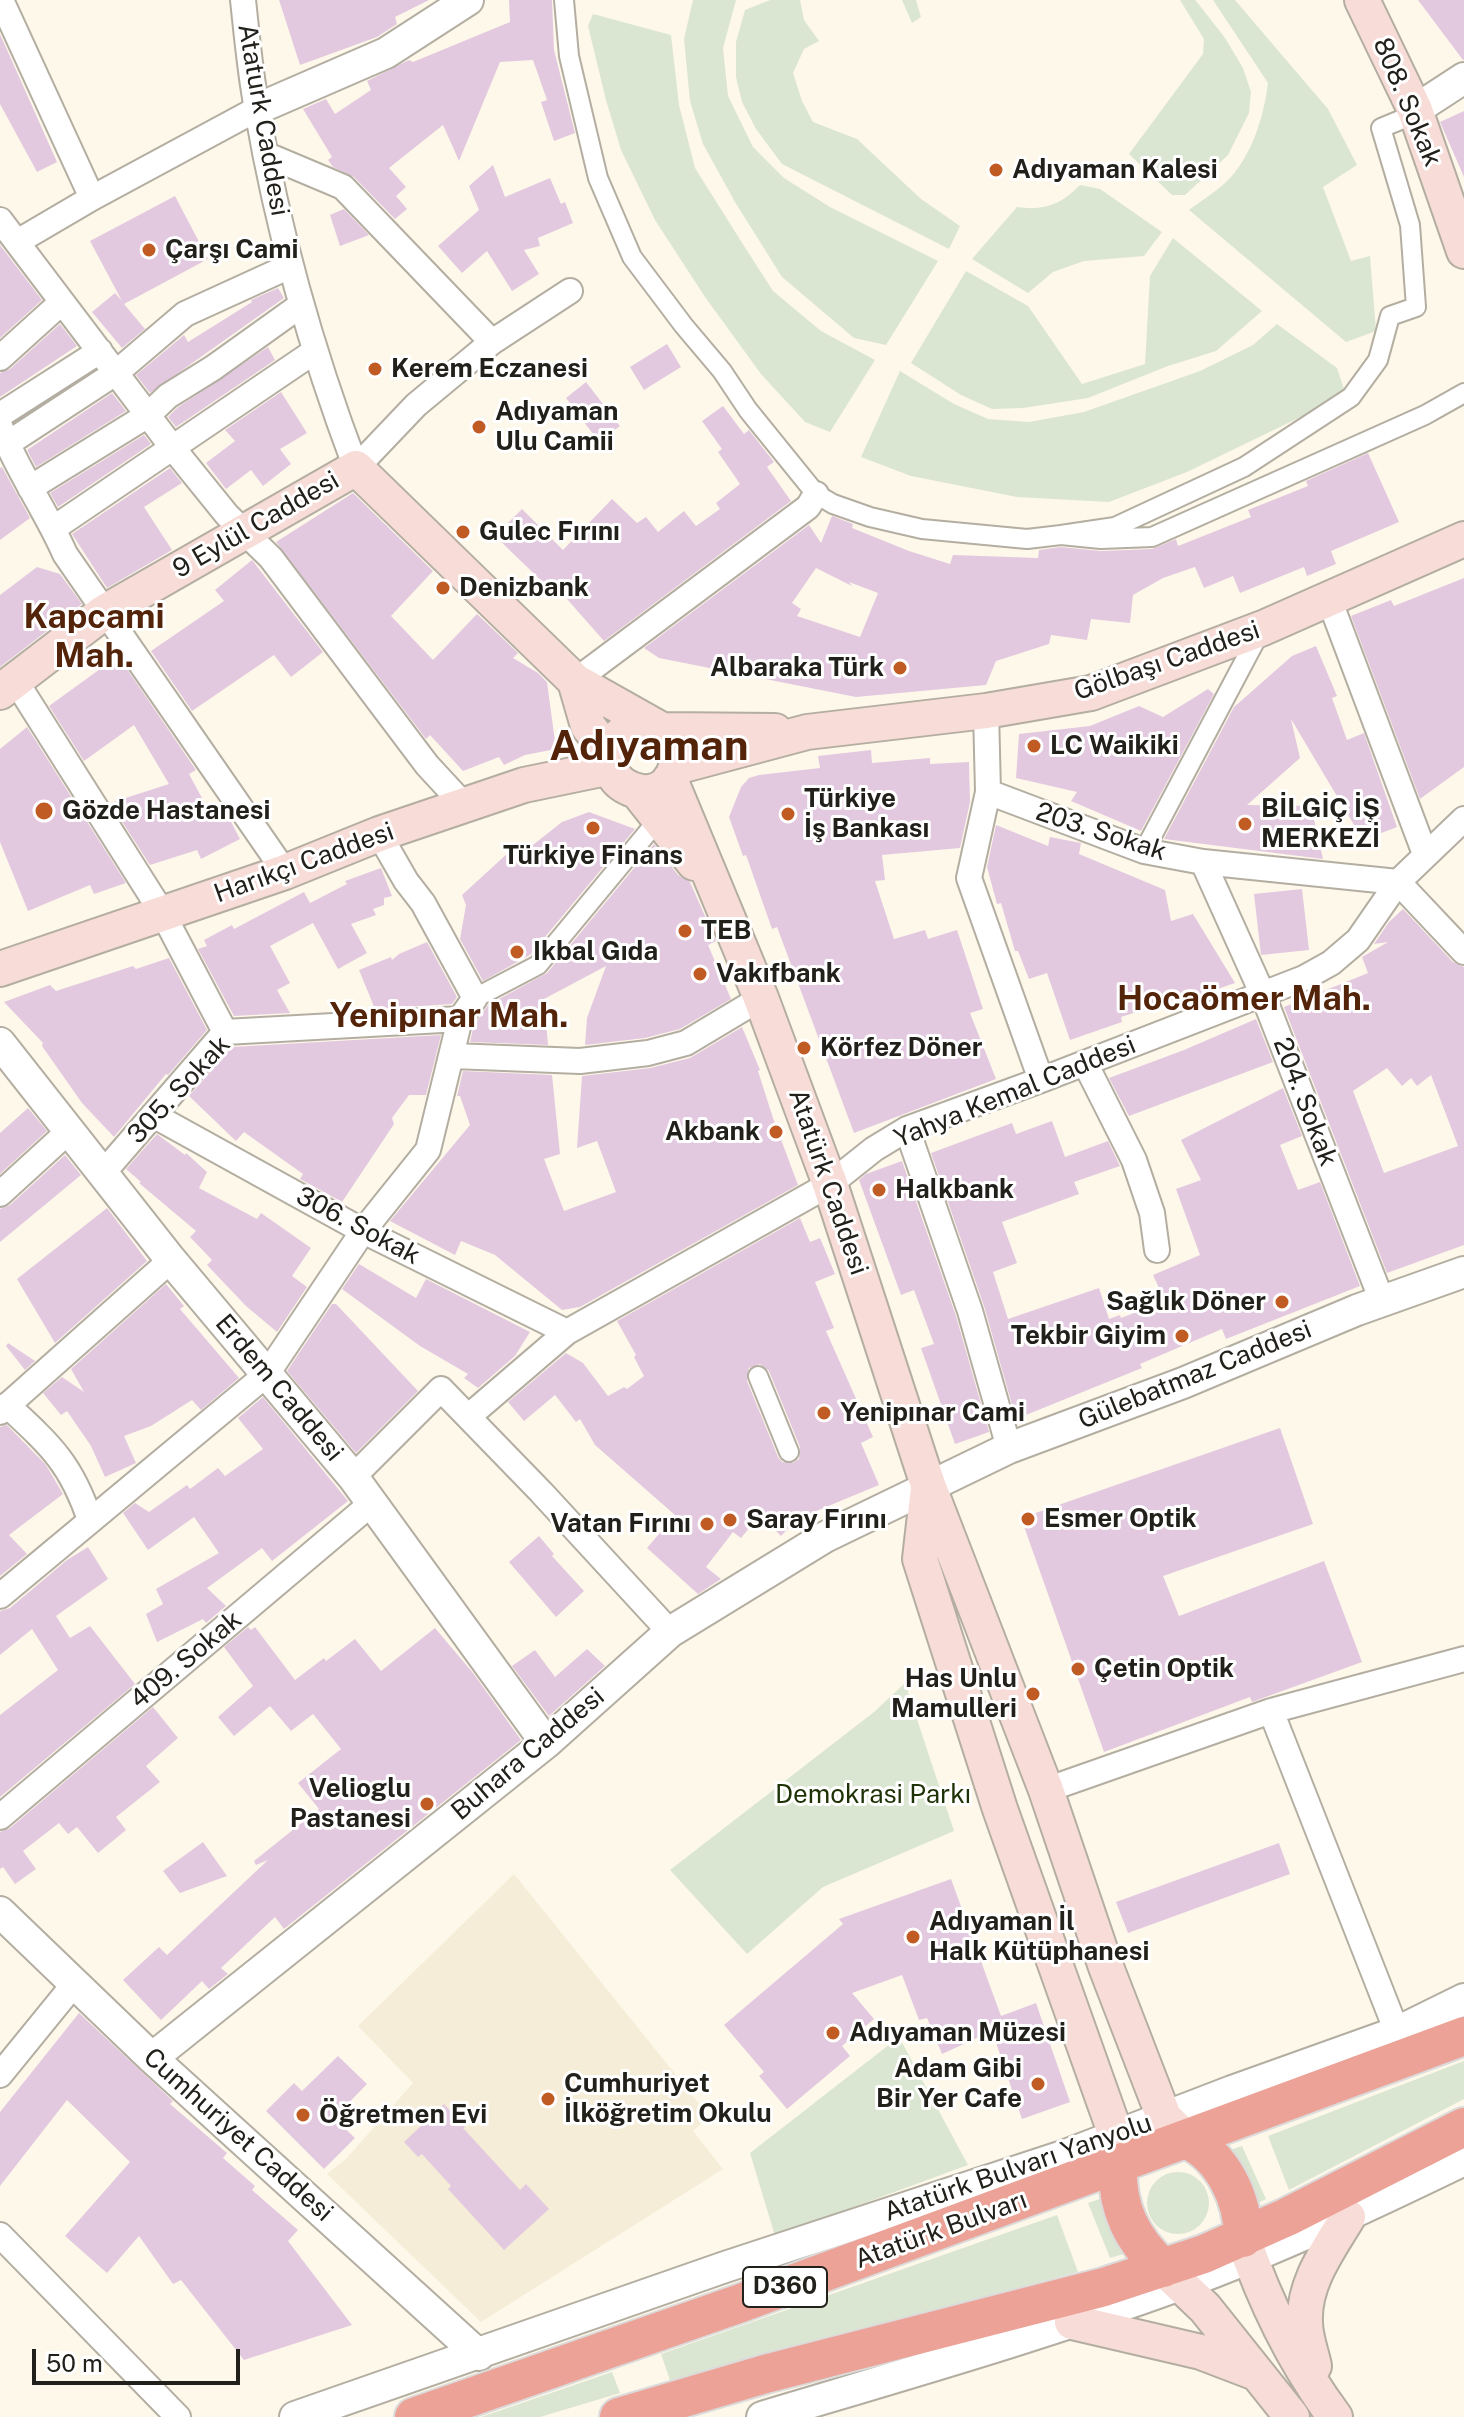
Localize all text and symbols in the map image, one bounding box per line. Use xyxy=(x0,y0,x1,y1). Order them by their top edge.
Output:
street label: Ataturk Caddesi xyxy=(231,21,295,219)
street label: 808. Sokak xyxy=(1366,33,1448,171)
place label: Adıyaman Kalesi xyxy=(1012,154,1218,186)
marker: Adıyaman Kalesi xyxy=(987,161,1005,179)
place label: Çarşı Cami xyxy=(165,234,298,266)
marker: Çarşı Cami xyxy=(140,241,158,259)
place label: Kerem Eczanesi xyxy=(391,353,588,385)
marker: Kerem Eczanesi xyxy=(366,360,384,378)
place label: Adıyaman Ulu Camii xyxy=(495,396,618,458)
marker: Adıyaman Ulu Camii xyxy=(470,418,488,436)
street label: 9 Eylül Caddesi xyxy=(167,465,345,585)
place label: Gulec Fırını xyxy=(479,516,620,548)
marker: Gulec Fırını xyxy=(454,523,472,541)
place label: Denizbank xyxy=(459,572,589,604)
marker: Denizbank xyxy=(434,579,452,597)
district label: Kapcami Mah. xyxy=(23,598,165,678)
street label: Gölbaşı Caddesi xyxy=(1070,615,1264,707)
place label: Albaraka Türk xyxy=(710,652,884,684)
marker: Albaraka Türk xyxy=(891,659,909,677)
district label: Adıyaman xyxy=(549,722,749,772)
place label: LC Waikiki xyxy=(1050,730,1179,762)
marker: LC Waikiki xyxy=(1025,737,1043,755)
place label: Türkiye İş Bankası xyxy=(804,783,929,844)
place label: BİLGİÇ İŞ MERKEZİ xyxy=(1261,793,1380,854)
place label: Gözde Hastanesi xyxy=(62,795,270,827)
street label: 203. Sokak xyxy=(1032,796,1170,868)
marker: Gözde Hastanesi xyxy=(33,800,55,822)
marker: Türkiye İş Bankası xyxy=(779,805,797,823)
marker: BİLGİÇ İŞ MERKEZİ xyxy=(1236,815,1254,833)
street label: Harıkçı Caddesi xyxy=(210,816,398,910)
marker: Türkiye Finans xyxy=(584,819,602,837)
place label: Türkiye Finans xyxy=(503,840,683,872)
place label: TEB xyxy=(701,915,751,947)
marker: TEB xyxy=(676,922,694,940)
place label: Ikbal Gıda xyxy=(533,936,658,968)
marker: Ikbal Gıda xyxy=(508,943,526,961)
place label: Vakıfbank xyxy=(716,958,841,990)
marker: Vakıfbank xyxy=(691,965,709,983)
district label: Hocaömer Mah. xyxy=(1117,980,1371,1020)
district label: Yenipınar Mah. xyxy=(330,997,568,1037)
street label: Yahya Kemal Caddesi xyxy=(890,1029,1140,1155)
street label: 305. Sokak xyxy=(121,1030,237,1150)
place label: Körfez Döner xyxy=(820,1032,982,1064)
street label: 204. Sokak xyxy=(1266,1033,1344,1171)
marker: Körfez Döner xyxy=(795,1039,813,1057)
street label: Atatürk Caddesi xyxy=(782,1085,874,1279)
place label: Akbank xyxy=(665,1116,760,1148)
marker: Akbank xyxy=(767,1123,785,1141)
place label: Halkbank xyxy=(895,1174,1014,1206)
street label: 306. Sokak xyxy=(291,1180,425,1272)
marker: Halkbank xyxy=(870,1181,888,1199)
place label: Sağlık Döner xyxy=(1106,1286,1266,1318)
marker: Sağlık Döner xyxy=(1273,1293,1291,1311)
street label: Erdem Caddesi xyxy=(209,1308,349,1468)
street label: Gülebatmaz Caddesi xyxy=(1074,1314,1316,1436)
place label: Tekbir Giyim xyxy=(1011,1320,1166,1352)
marker: Tekbir Giyim xyxy=(1173,1327,1191,1345)
place label: Yenipınar Cami xyxy=(840,1397,1025,1429)
marker: Yenipınar Cami xyxy=(815,1404,833,1422)
place label: Esmer Optik xyxy=(1044,1503,1197,1535)
place label: Saray Fırını xyxy=(746,1504,887,1536)
place label: Vatan Fırını xyxy=(550,1508,691,1540)
marker: Esmer Optik xyxy=(1019,1510,1037,1528)
marker: Saray Fırını xyxy=(721,1511,739,1529)
marker: Vatan Fırını xyxy=(698,1515,716,1533)
street label: 409. Sokak xyxy=(124,1604,248,1716)
place label: Çetin Optik xyxy=(1094,1653,1234,1685)
marker: Çetin Optik xyxy=(1069,1660,1087,1678)
place label: Has Unlu Mamulleri xyxy=(891,1663,1017,1724)
street label: Buhara Caddesi xyxy=(445,1681,611,1827)
marker: Has Unlu Mamulleri xyxy=(1024,1685,1042,1703)
place label: Velioglu Pastanesi xyxy=(290,1773,411,1834)
park label: Demokrasi Parkı xyxy=(775,1779,971,1811)
marker: Velioglu Pastanesi xyxy=(418,1795,436,1813)
place label: Adıyaman İl Halk Kütüphanesi xyxy=(929,1906,1149,1968)
marker: Adıyaman İl Halk Kütüphanesi xyxy=(904,1928,922,1946)
place label: Adıyaman Müzesi xyxy=(849,2017,1066,2049)
marker: Adıyaman Müzesi xyxy=(824,2024,842,2042)
street label: Cumhuriyet Caddesi xyxy=(137,2042,339,2228)
place label: Adam Gibi Bir Yer Cafe xyxy=(876,2053,1022,2114)
place label: Cumhuriyet İlköğretim Okulu xyxy=(564,2068,772,2130)
marker: Adam Gibi Bir Yer Cafe xyxy=(1029,2075,1047,2093)
marker: Cumhuriyet İlköğretim Okulu xyxy=(539,2090,557,2108)
place label: Öğretmen Evi xyxy=(319,2099,487,2131)
marker: Öğretmen Evi xyxy=(294,2106,312,2124)
street label: Atatürk Bulvarı Yanyolu xyxy=(880,2107,1156,2229)
street label: Atatürk Bulvarı xyxy=(851,2184,1031,2276)
road number: D360 xyxy=(743,2267,827,2307)
scale bar xyxy=(36,2333,244,2383)
text: 50 m xyxy=(46,2349,103,2377)

